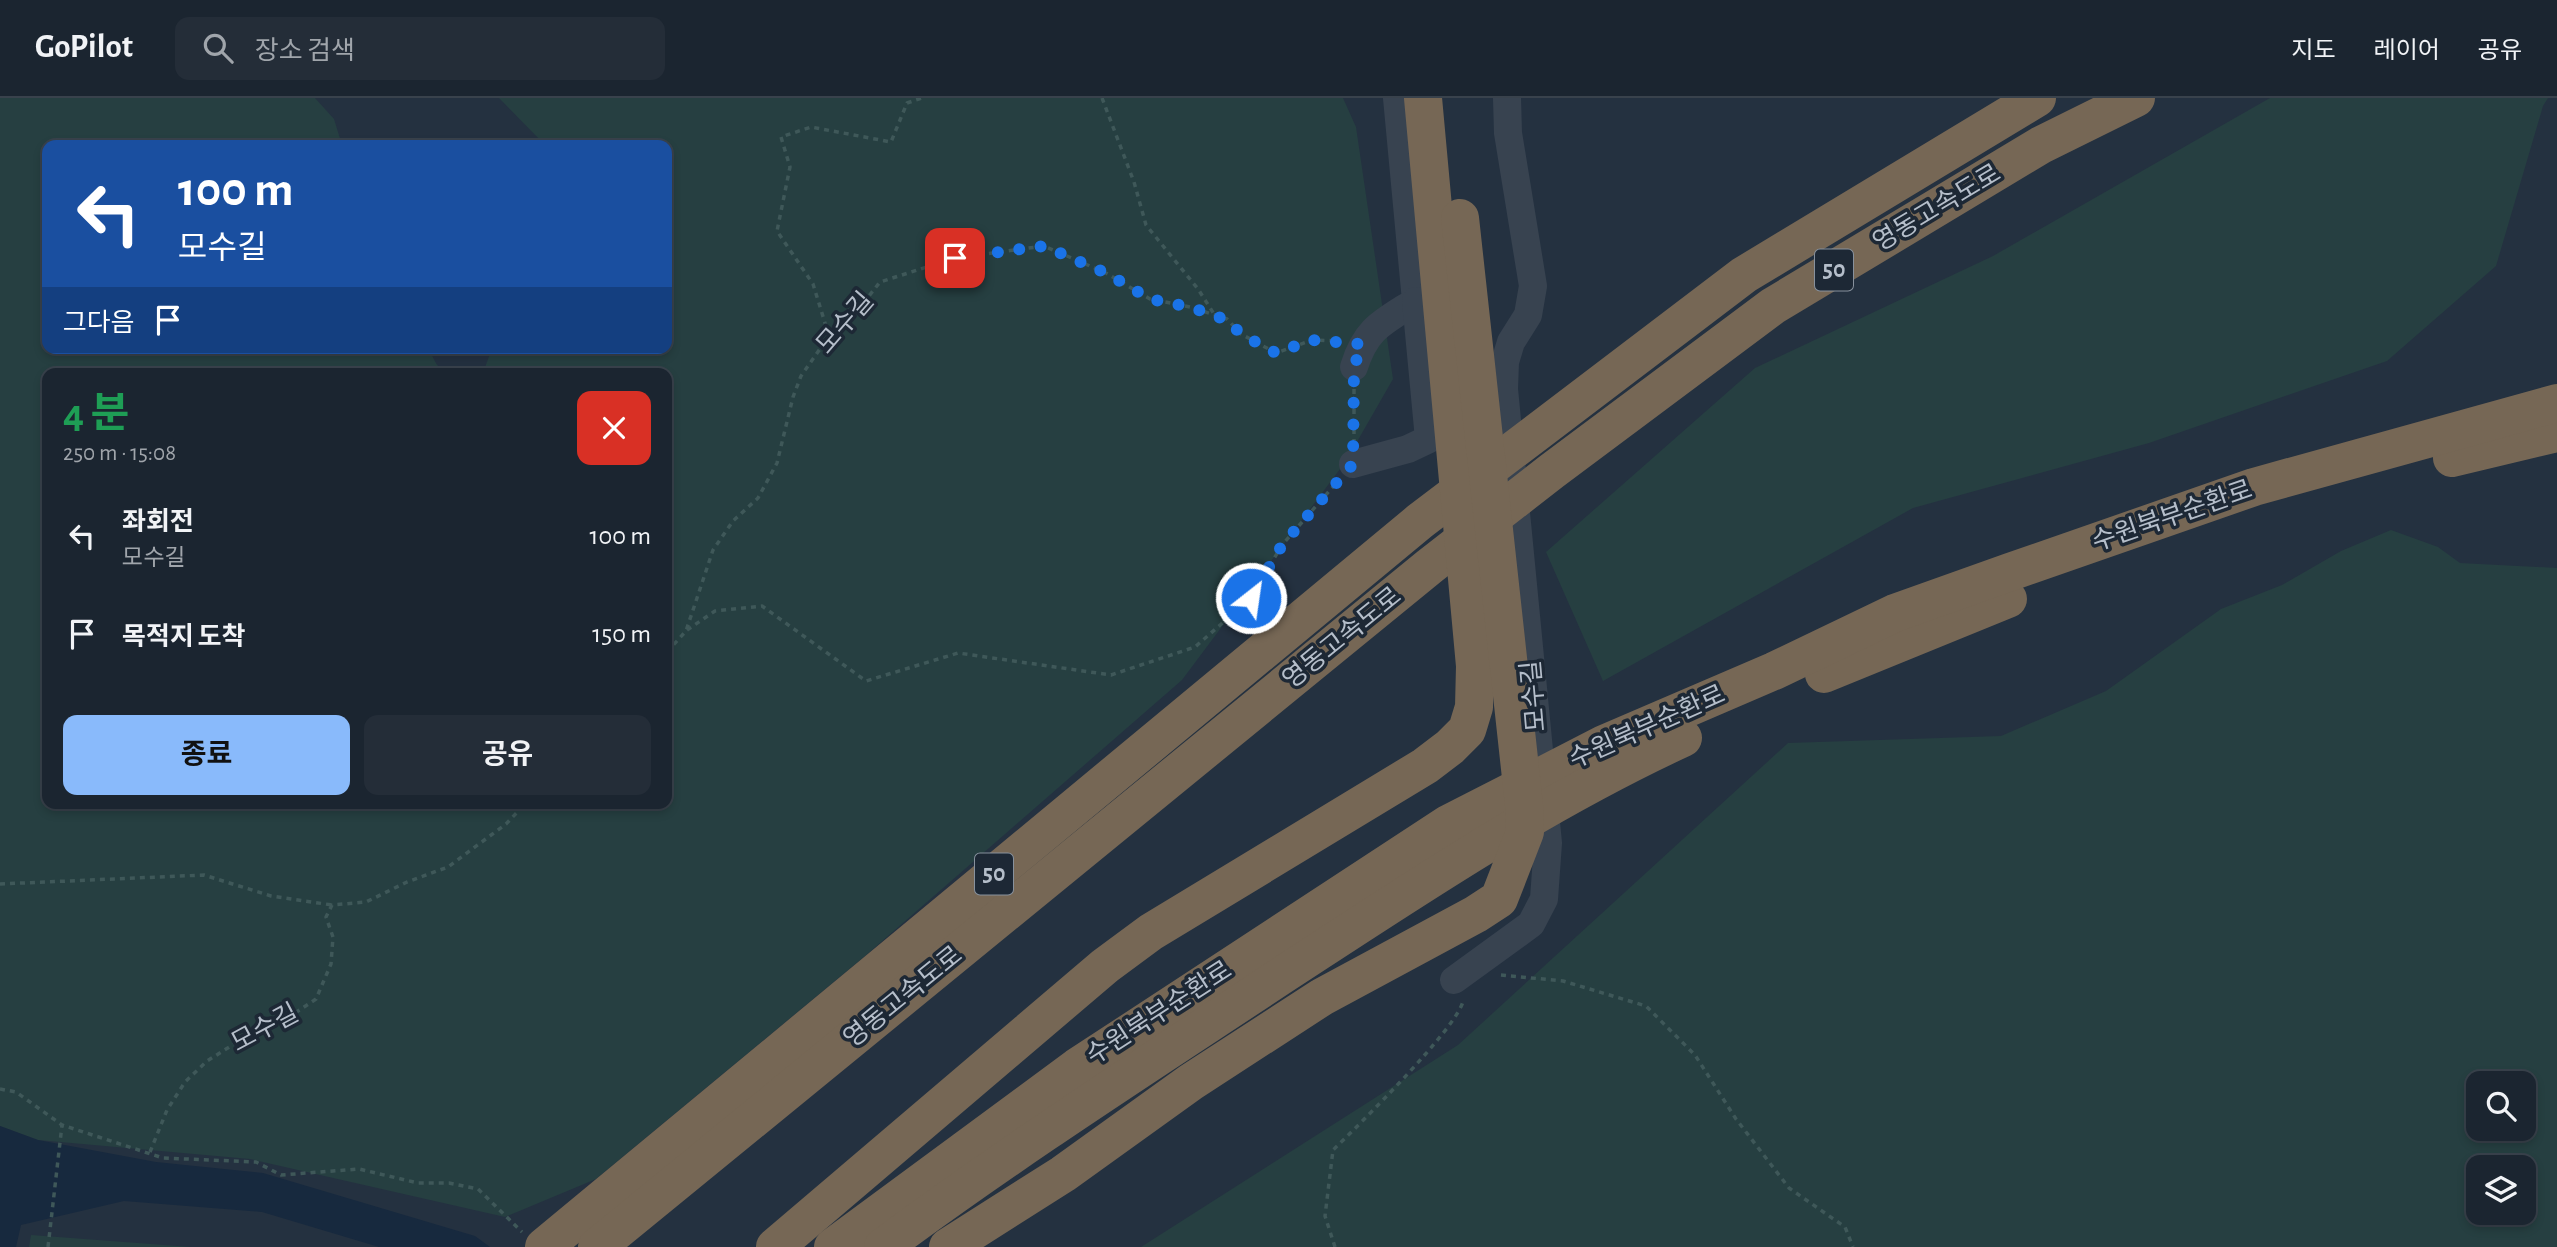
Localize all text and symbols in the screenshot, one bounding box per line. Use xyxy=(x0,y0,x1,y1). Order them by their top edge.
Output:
search box xyxy=(175,17,665,80)
icon: search xyxy=(199,29,237,67)
text: GoPilot xyxy=(35,31,133,64)
text: 장소 검색 xyxy=(255,38,355,64)
text: 지도 xyxy=(2291,39,2336,63)
text: 레이어 xyxy=(2374,39,2440,63)
text: 공유 xyxy=(2478,39,2522,63)
street label: 영동고속도로 xyxy=(1868,159,2005,256)
text: 100 m xyxy=(178,166,294,215)
icon: left xyxy=(63,168,154,259)
pin xyxy=(925,228,985,288)
text: 모수길 xyxy=(178,232,266,264)
icon: arrive xyxy=(936,239,974,277)
road number: 50 xyxy=(1815,250,1853,290)
street label: 모수길 xyxy=(811,287,878,359)
icon: arrive xyxy=(149,301,187,339)
text: 그다음 xyxy=(63,310,135,336)
button: close xyxy=(577,391,651,465)
text: 4 분 xyxy=(63,393,129,435)
text: 250 m · 15:08 xyxy=(63,442,176,465)
street label: 수원북부순환로 xyxy=(2088,476,2255,556)
text: 좌회전 xyxy=(122,509,194,535)
icon: left xyxy=(63,517,101,555)
text: 100 m xyxy=(590,523,651,549)
text: 모수길 xyxy=(122,547,185,570)
position arrow xyxy=(1214,561,1288,635)
street label: 영동고속도로 xyxy=(1277,582,1406,693)
icon: arrive xyxy=(63,615,101,653)
text: 150 m xyxy=(592,621,651,647)
text: 목적지 도착 xyxy=(122,624,246,650)
street label: 모수길 xyxy=(1517,659,1550,733)
street label: 수원북부순환로 xyxy=(1565,680,1729,773)
button: 종료 xyxy=(63,715,350,795)
button: 공유 xyxy=(364,715,651,795)
road number: 50 xyxy=(975,854,1013,894)
street label: 영동고속도로 xyxy=(838,941,967,1052)
street label: 수원북부순환로 xyxy=(1081,956,1236,1070)
street label: 모수길 xyxy=(227,999,303,1056)
map controls xyxy=(2466,1071,2536,1225)
button: search xyxy=(2466,1071,2536,1141)
button: layers xyxy=(2466,1155,2536,1225)

